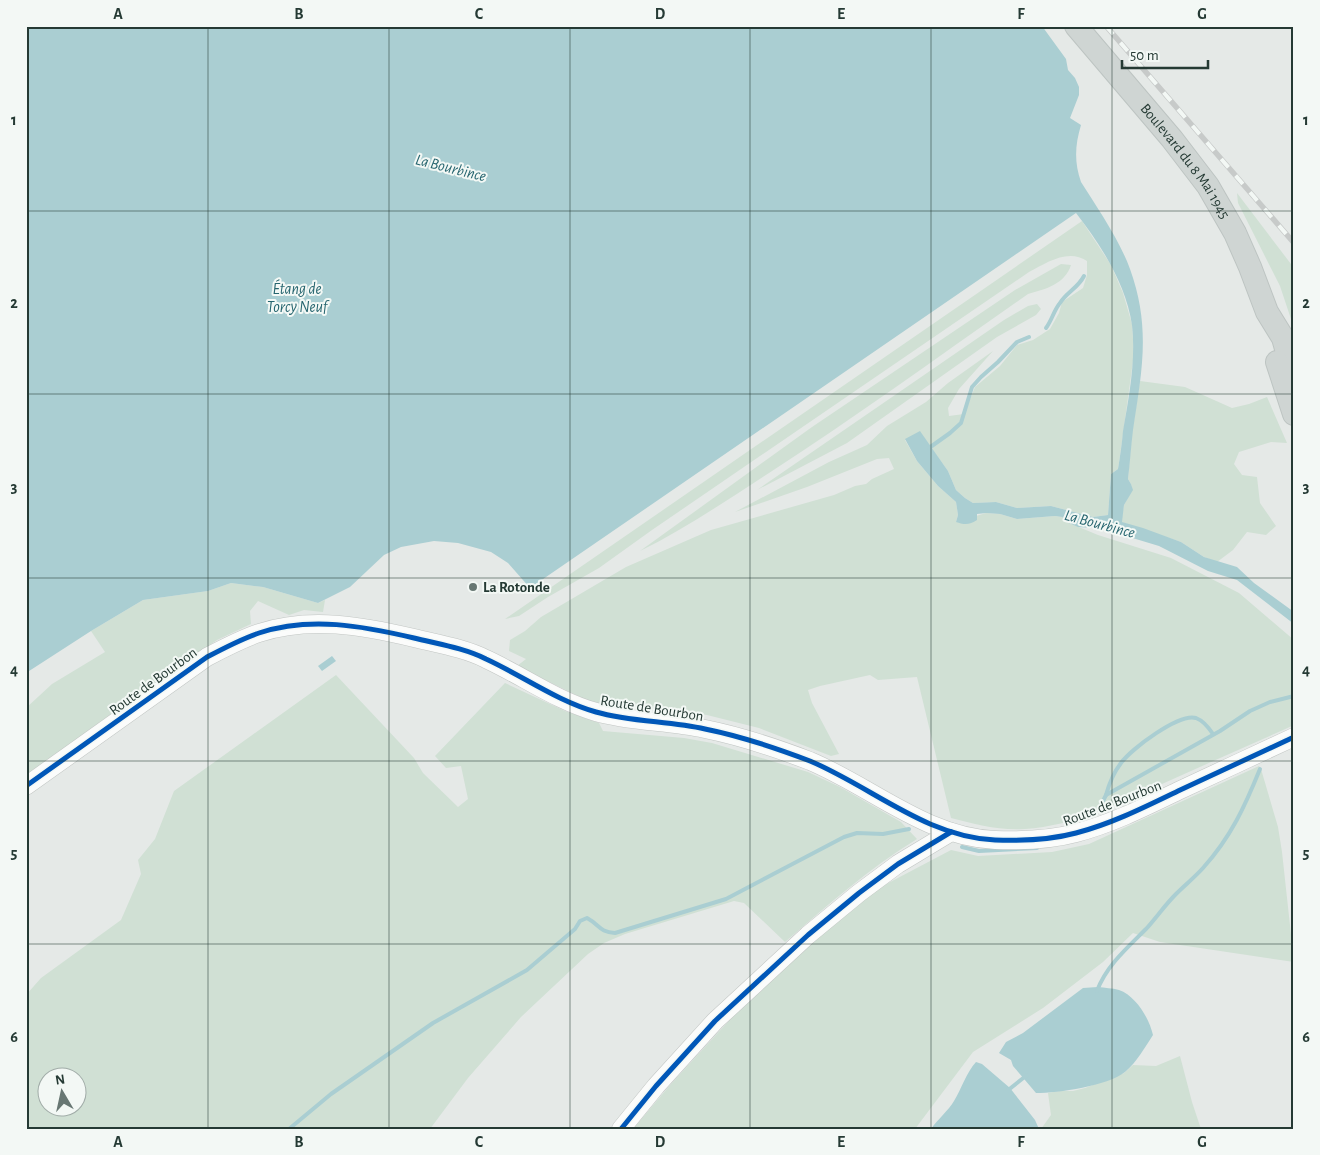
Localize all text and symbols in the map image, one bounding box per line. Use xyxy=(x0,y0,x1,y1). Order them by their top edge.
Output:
text: A xyxy=(113,6,123,22)
text: B xyxy=(294,6,304,22)
text: C xyxy=(475,6,484,22)
text: D xyxy=(655,6,666,22)
text: E xyxy=(837,6,845,22)
text: F xyxy=(1017,6,1025,22)
text: G xyxy=(1197,6,1207,22)
scale bar xyxy=(1122,38,1209,70)
text: 50 m xyxy=(1130,48,1159,63)
street label: Boulevard du 8 Mai 1945 xyxy=(1137,101,1232,221)
text: 1 xyxy=(11,112,17,128)
text: 1 xyxy=(1303,112,1309,128)
water label: La Bourbince xyxy=(414,151,488,184)
water label: Étang de Torcy Neuf xyxy=(267,279,330,315)
text: 2 xyxy=(10,295,18,311)
text: 2 xyxy=(1302,295,1310,311)
text: 3 xyxy=(11,479,18,495)
text: 3 xyxy=(1303,479,1310,495)
water label: La Bourbince xyxy=(1063,507,1137,541)
place label: La Rotonde xyxy=(483,580,550,595)
marker: La Rotonde xyxy=(467,581,479,593)
street label: Route de Bourbon xyxy=(107,645,200,718)
text: 4 xyxy=(10,662,18,678)
text: 4 xyxy=(1302,662,1310,678)
street label: Route de Bourbon xyxy=(599,693,705,724)
street label: Route de Bourbon xyxy=(1061,778,1164,829)
text: 5 xyxy=(11,845,18,861)
text: 5 xyxy=(1303,845,1310,861)
text: 6 xyxy=(10,1029,18,1045)
text: 6 xyxy=(1302,1029,1310,1045)
north arrow xyxy=(38,1068,88,1118)
text: N xyxy=(54,1072,66,1088)
text: A xyxy=(113,1134,123,1150)
text: B xyxy=(294,1134,304,1150)
text: C xyxy=(475,1134,484,1150)
text: D xyxy=(655,1134,666,1150)
text: E xyxy=(837,1134,845,1150)
text: F xyxy=(1017,1134,1025,1150)
text: G xyxy=(1197,1134,1207,1150)

